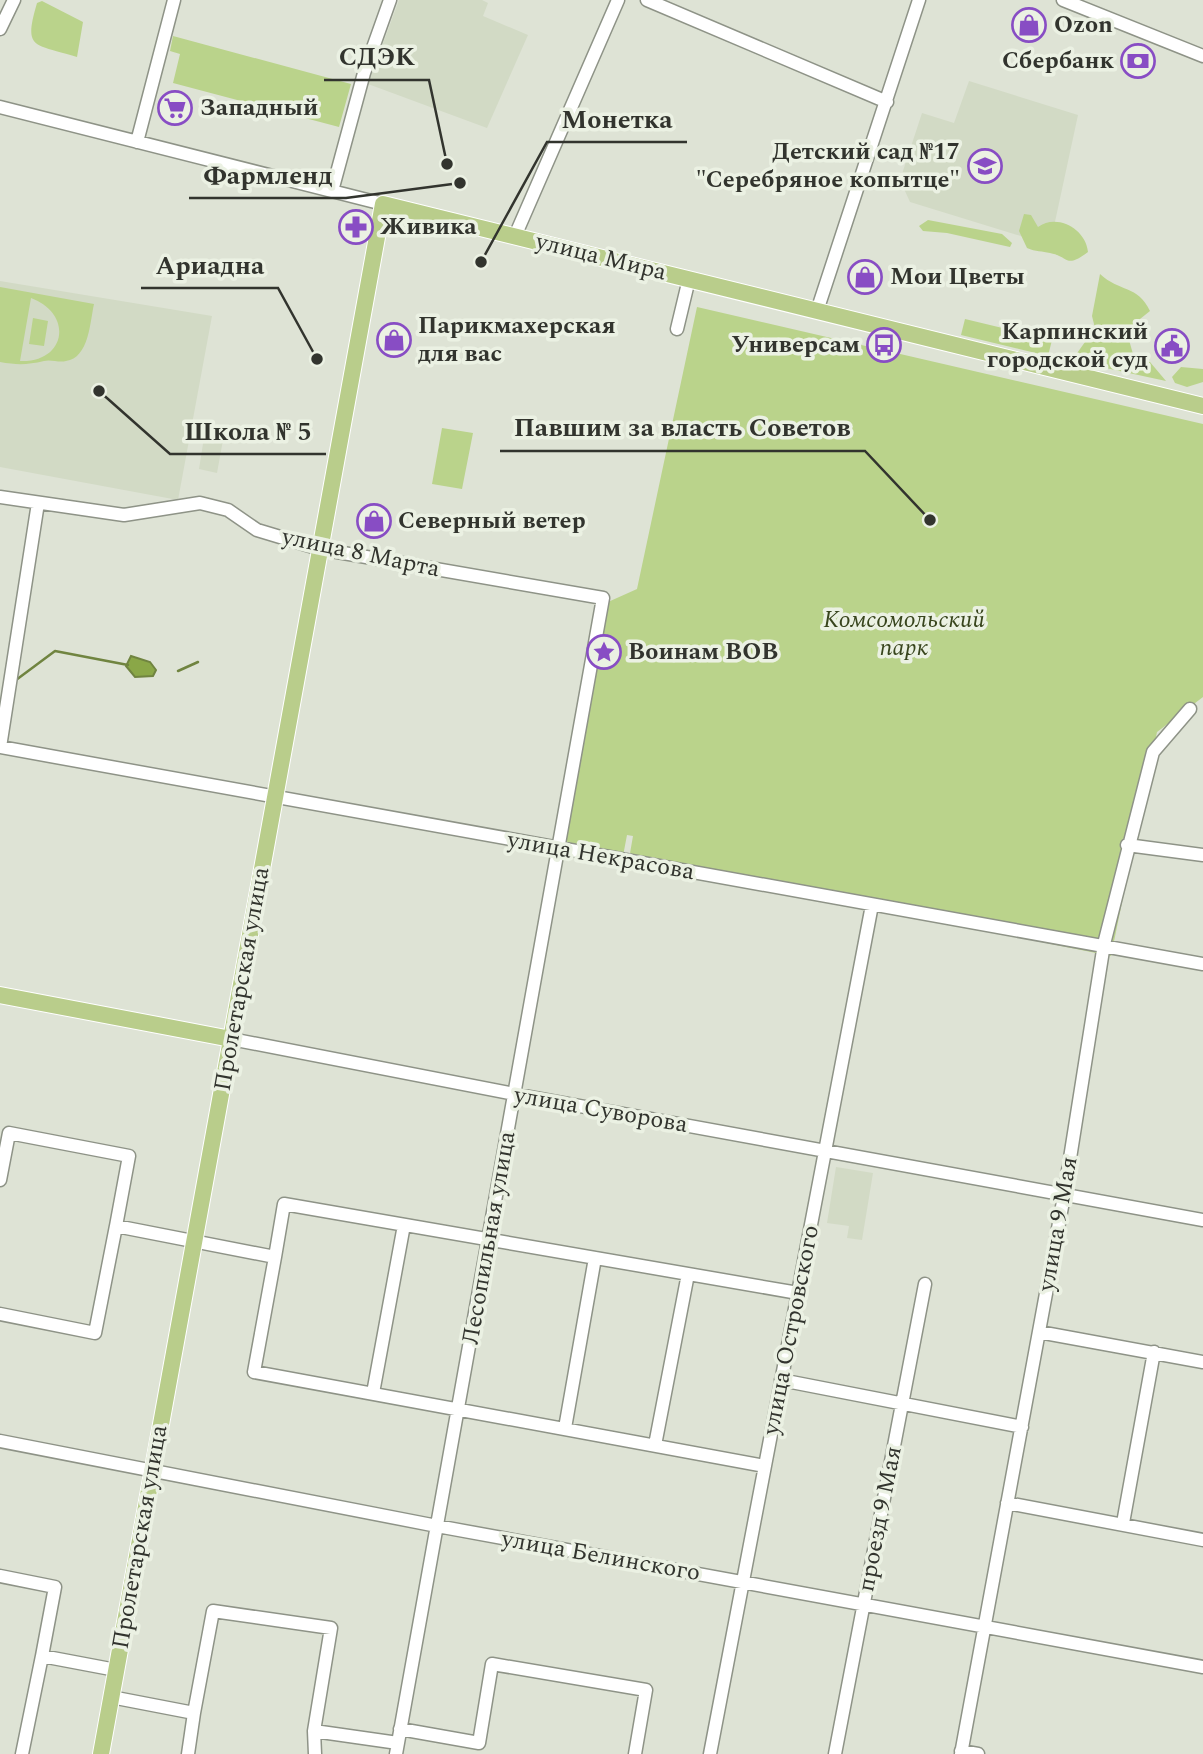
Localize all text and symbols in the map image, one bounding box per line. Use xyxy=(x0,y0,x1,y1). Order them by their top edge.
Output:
shop icon: Ozon xyxy=(1010,6,1048,44)
place label: Ozon xyxy=(1054,7,1113,43)
callout: СДЭК xyxy=(324,33,429,80)
text: СДЭК xyxy=(339,37,415,77)
bank icon: Сбербанк xyxy=(1119,42,1157,80)
place label: Сбербанк xyxy=(1002,43,1115,79)
supermarket icon: Западный xyxy=(156,89,194,127)
place label: Западный xyxy=(200,90,318,126)
callout: Монетка xyxy=(547,95,687,142)
text: Монетка xyxy=(561,100,673,140)
place label: Детский сад №17 "Серебряное копытце" xyxy=(696,134,960,198)
school or university icon: Детский сад №17 "Серебряное копытце" xyxy=(966,147,1004,185)
callout: Фармленд xyxy=(189,151,346,198)
text: Фармленд xyxy=(204,156,333,196)
pharmacy icon: Живика xyxy=(337,208,375,246)
place label: Живика xyxy=(380,209,477,245)
street label: улица Мира xyxy=(531,223,670,291)
callout: Ариадна xyxy=(141,241,278,288)
text: Ариадна xyxy=(156,246,265,286)
shop icon: Мои Цветы xyxy=(846,258,884,296)
place label: Мои Цветы xyxy=(890,259,1025,295)
place label: Парикмахерская для вас xyxy=(418,308,616,372)
place label: Карпинский городской суд xyxy=(987,314,1148,378)
shop icon: Парикмахерская для вас xyxy=(375,321,413,359)
bus stop icon: Универсам xyxy=(865,326,903,364)
place label: Универсам xyxy=(731,327,860,363)
public building icon: Карпинский городской суд xyxy=(1153,327,1191,365)
callout: Павшим за власть Советов xyxy=(500,404,865,451)
callout: Школа № 5 xyxy=(170,407,326,454)
text: Павшим за власть Советов xyxy=(514,408,850,448)
text: Школа № 5 xyxy=(184,412,312,452)
shop icon: Северный ветер xyxy=(355,502,393,540)
place label: Северный ветер xyxy=(398,503,586,539)
street label: улица 8 Марта xyxy=(278,518,444,587)
park label: Комсомольский парк xyxy=(823,602,985,666)
place icon: Воинам ВОВ xyxy=(585,633,623,671)
place label: Воинам ВОВ xyxy=(628,634,778,670)
street label: улица Некрасова xyxy=(504,822,698,890)
street label: Пролетарская улица xyxy=(205,864,279,1094)
street label: улица Суворова xyxy=(510,1077,691,1143)
street label: Лесопильная улица xyxy=(453,1128,526,1348)
street label: улица 9 Мая xyxy=(1028,1154,1088,1295)
street label: улица Островского xyxy=(753,1222,829,1439)
street label: Пролетарская улица xyxy=(103,1422,177,1652)
street label: проезд 9 Мая xyxy=(848,1443,912,1595)
street label: улица Белинского xyxy=(498,1521,703,1591)

